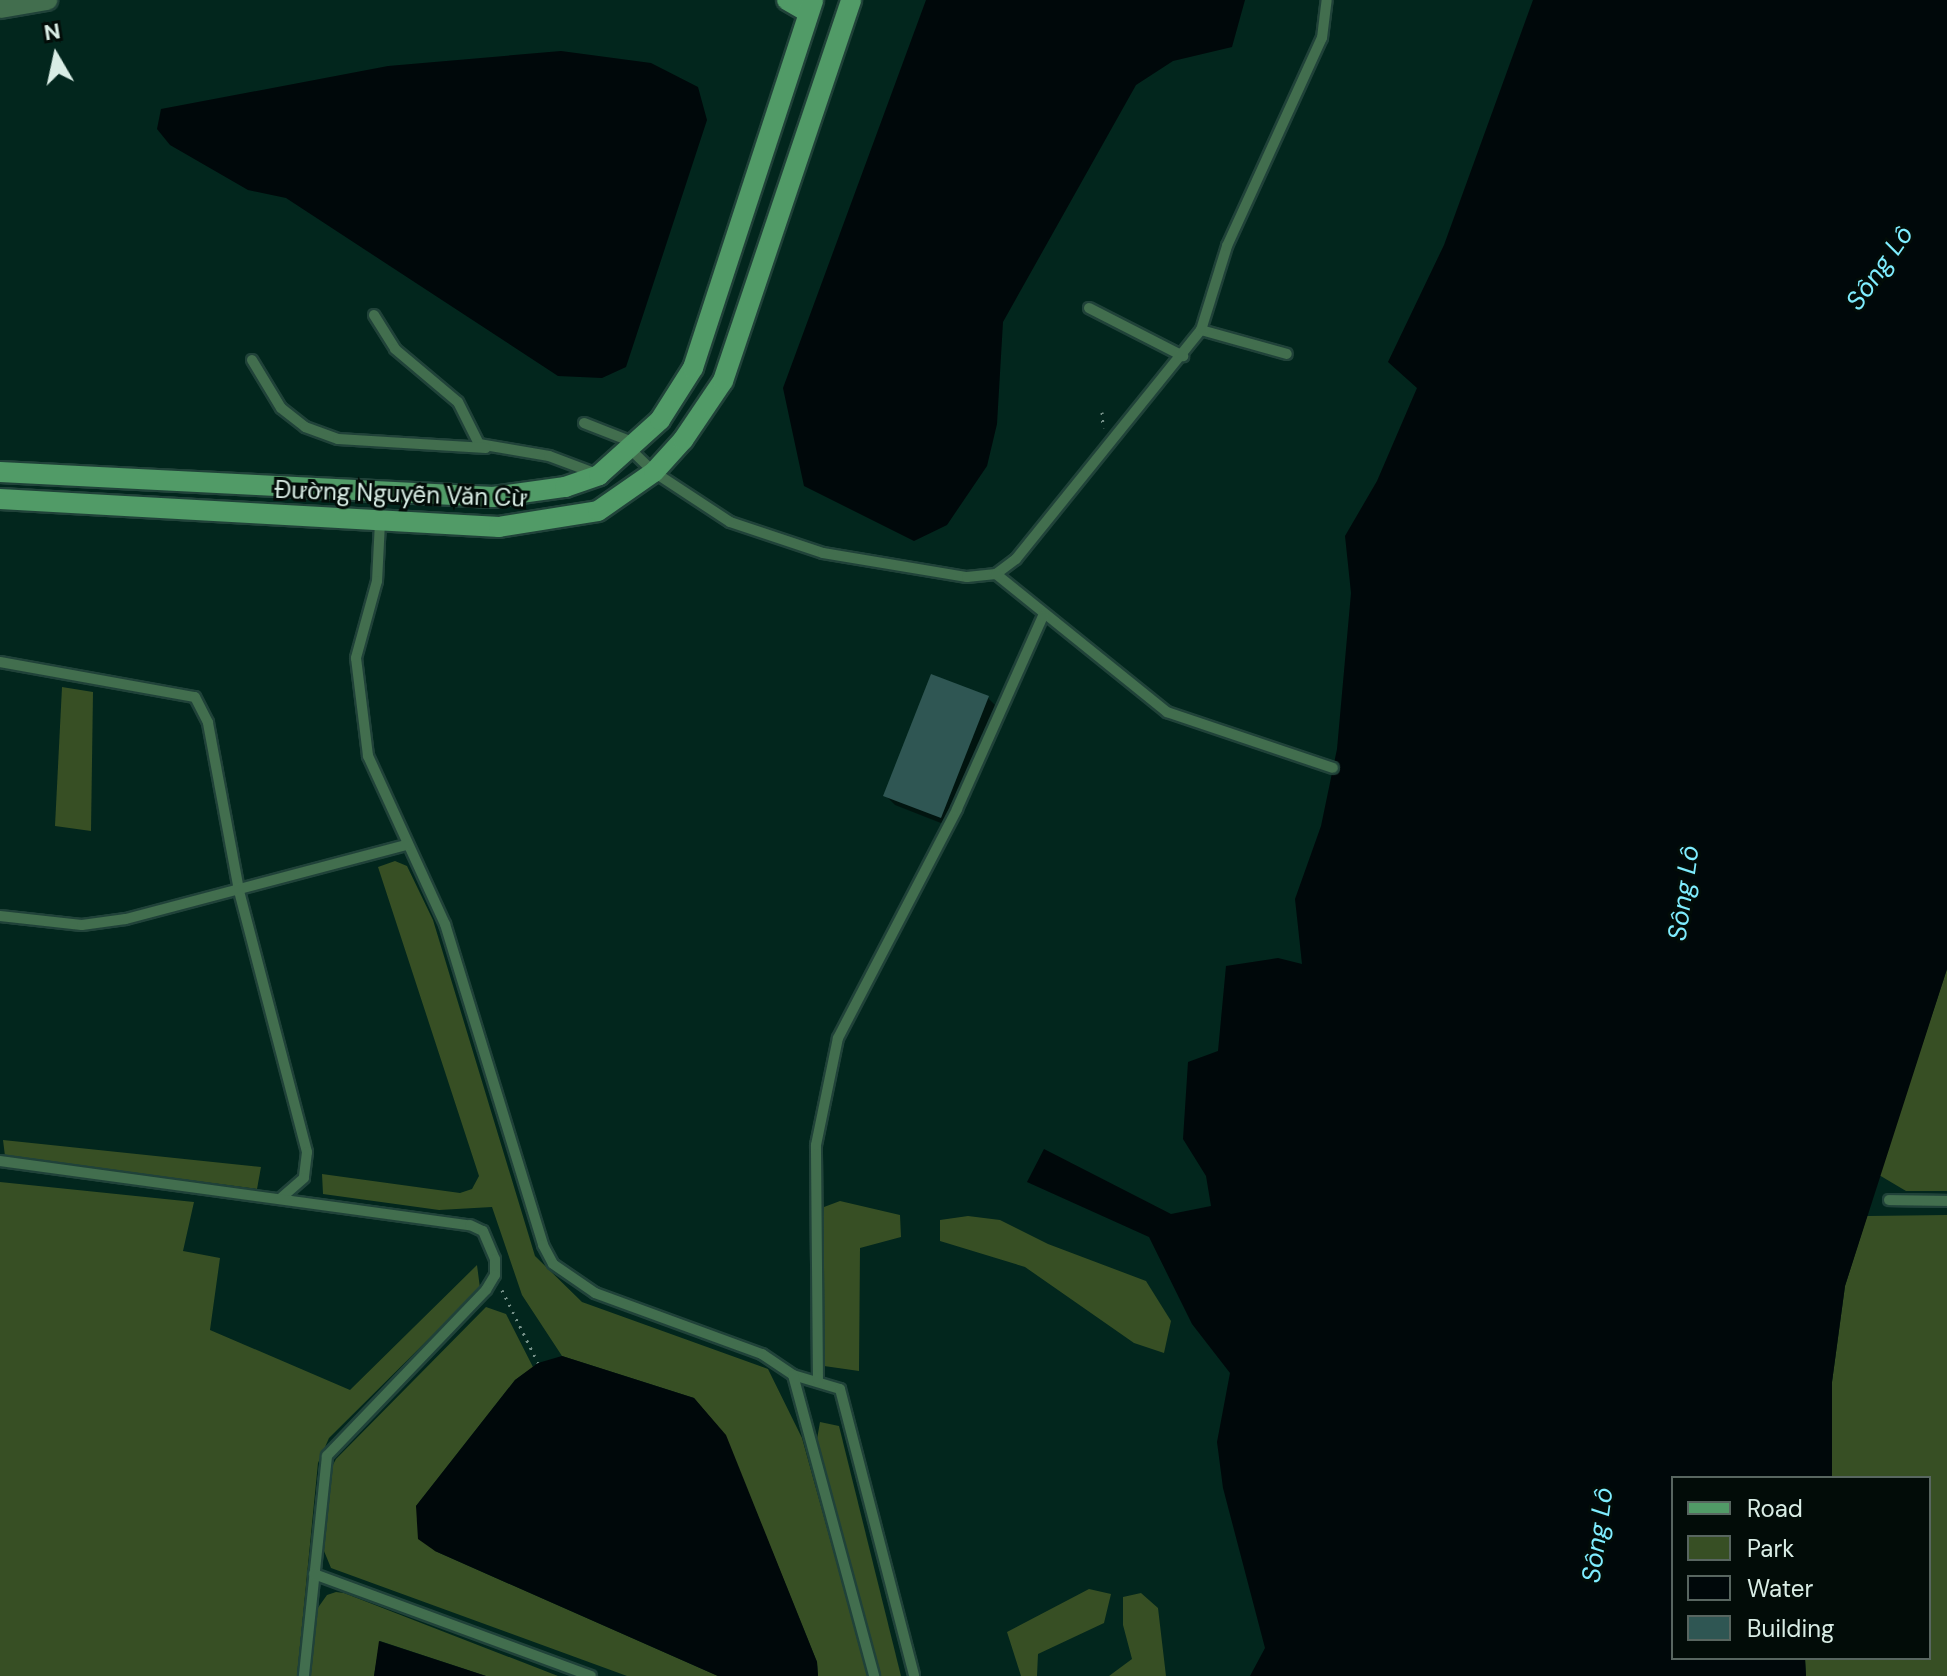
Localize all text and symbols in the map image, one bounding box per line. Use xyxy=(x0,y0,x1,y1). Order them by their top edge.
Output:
north arrow xyxy=(16,16,96,96)
text: N xyxy=(42,16,62,47)
water label: Sông Lô xyxy=(1840,220,1920,316)
street label: Đường Nguyễn Văn Cừ xyxy=(274,475,528,513)
water label: Sông Lô xyxy=(1662,843,1706,943)
legend xyxy=(1671,1476,1931,1660)
water label: Sông Lô xyxy=(1576,1485,1620,1585)
text: Road xyxy=(1747,1493,1803,1524)
text: Park xyxy=(1747,1533,1794,1564)
text: Water xyxy=(1747,1573,1813,1604)
text: Building xyxy=(1747,1613,1834,1644)

